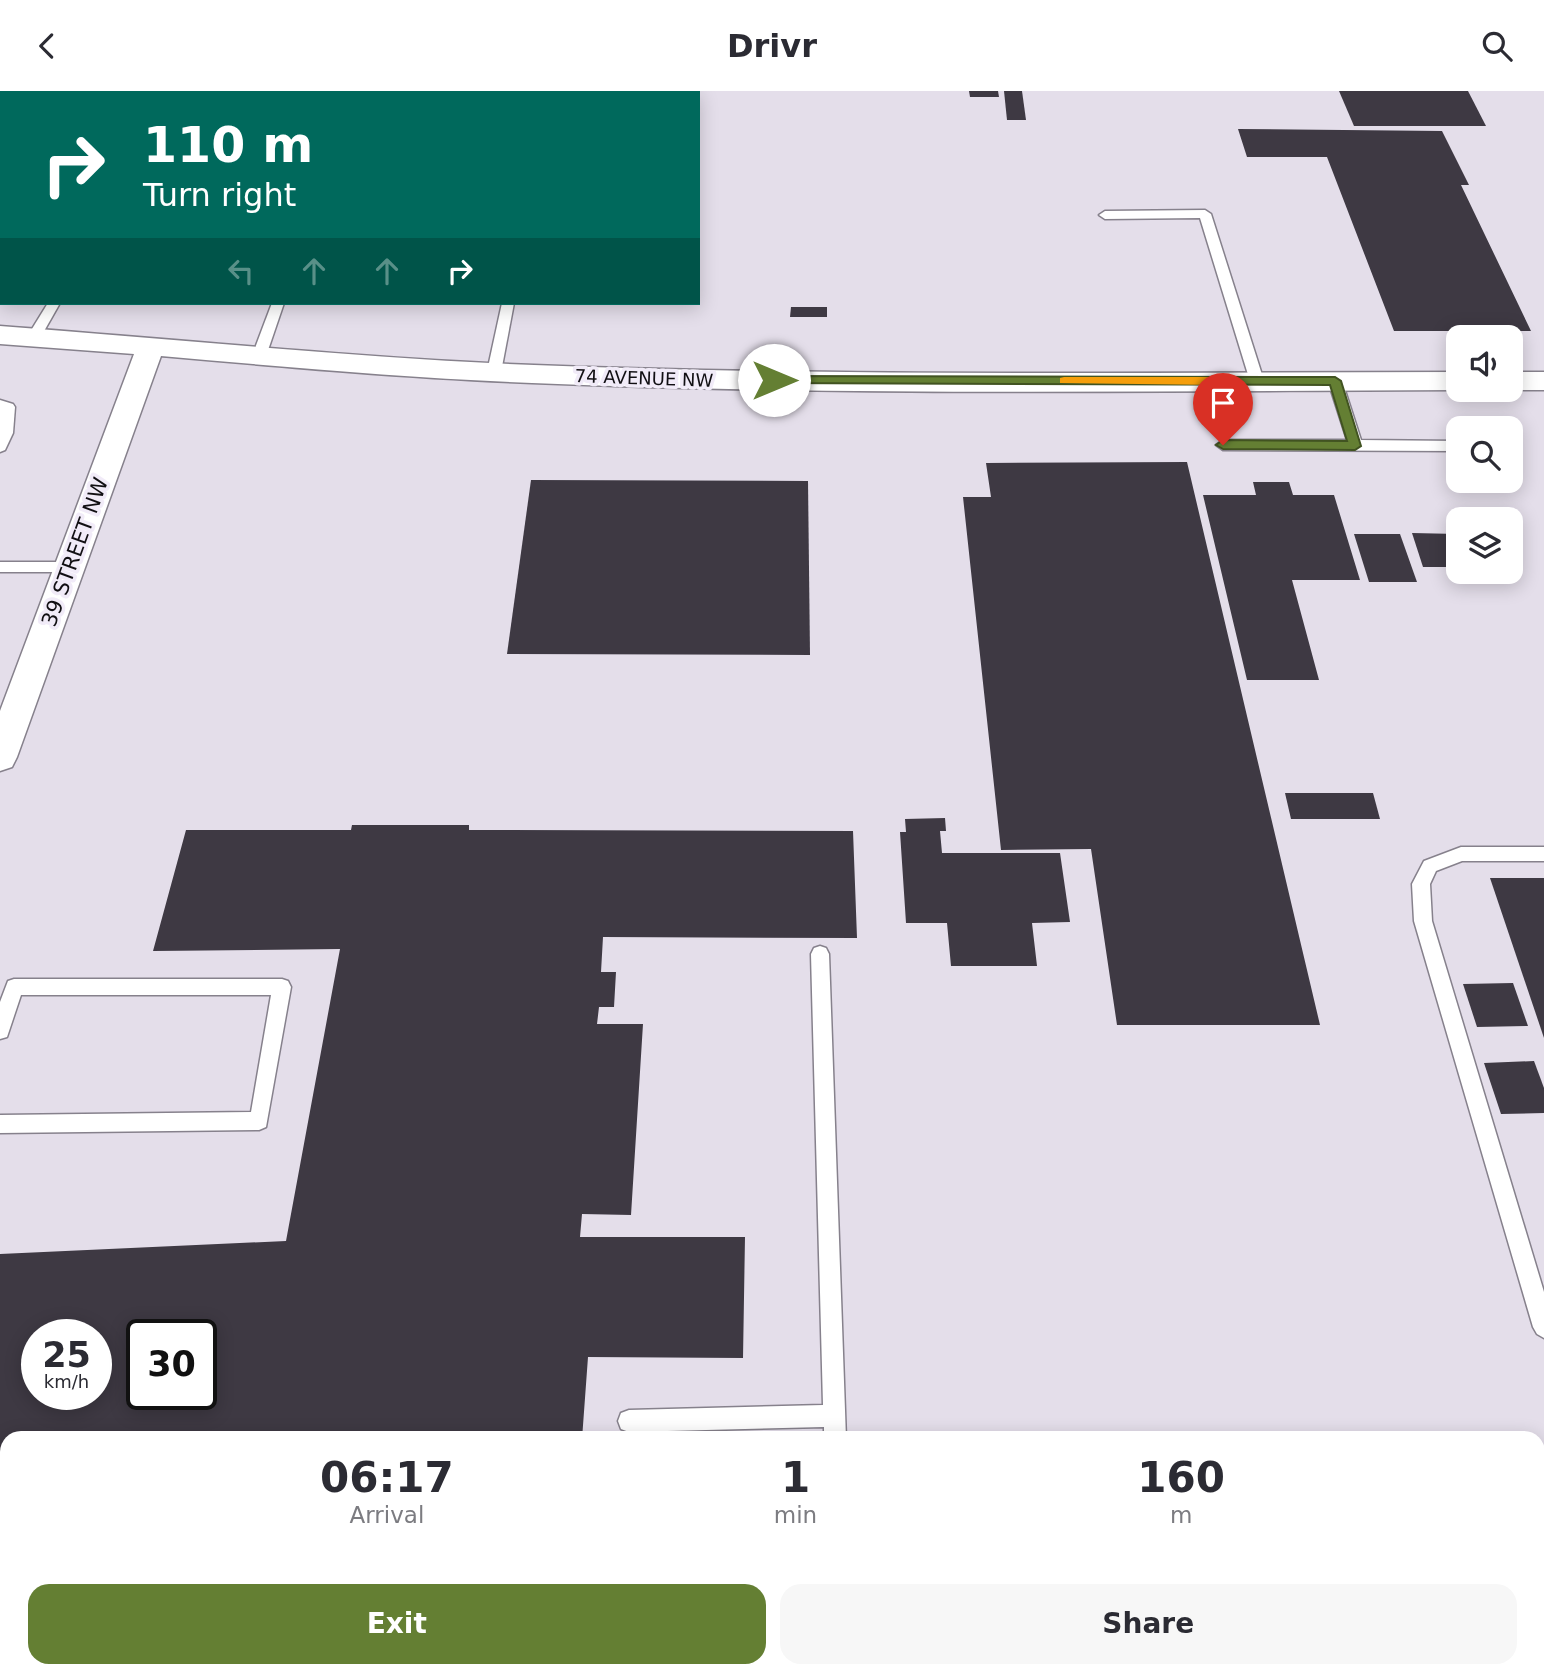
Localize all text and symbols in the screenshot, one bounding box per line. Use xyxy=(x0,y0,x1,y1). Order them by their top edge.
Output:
icon: back xyxy=(28,27,66,65)
text: Drivr xyxy=(727,27,817,65)
icon: search xyxy=(1478,27,1516,65)
text: 110 m xyxy=(143,117,313,174)
icon: right xyxy=(28,119,119,210)
text: Turn right xyxy=(143,176,296,214)
icon: left xyxy=(222,252,260,290)
icon: ahead xyxy=(295,252,333,290)
icon: ahead xyxy=(368,252,406,290)
icon: right xyxy=(441,252,479,290)
map controls xyxy=(1446,325,1523,584)
button: sound xyxy=(1446,325,1523,402)
position arrow xyxy=(737,343,811,417)
street label: 74 AVENUE NW xyxy=(574,365,714,391)
pin xyxy=(1193,373,1253,445)
icon: arrive xyxy=(1204,384,1242,422)
button: search xyxy=(1446,416,1523,493)
street label: 39 STREET NW xyxy=(37,474,113,630)
button: layers xyxy=(1446,507,1523,584)
speed limit sign: 30 xyxy=(126,1319,217,1410)
text: 25 xyxy=(42,1335,91,1375)
text: km/h xyxy=(44,1371,89,1392)
text: 06:17 xyxy=(320,1453,454,1502)
text: 1 xyxy=(781,1453,810,1502)
text: 160 xyxy=(1137,1453,1225,1502)
text: Arrival xyxy=(350,1502,424,1528)
text: min xyxy=(774,1502,817,1528)
text: m xyxy=(1170,1502,1192,1528)
button: Exit xyxy=(28,1584,766,1664)
button: Share xyxy=(780,1584,1517,1664)

